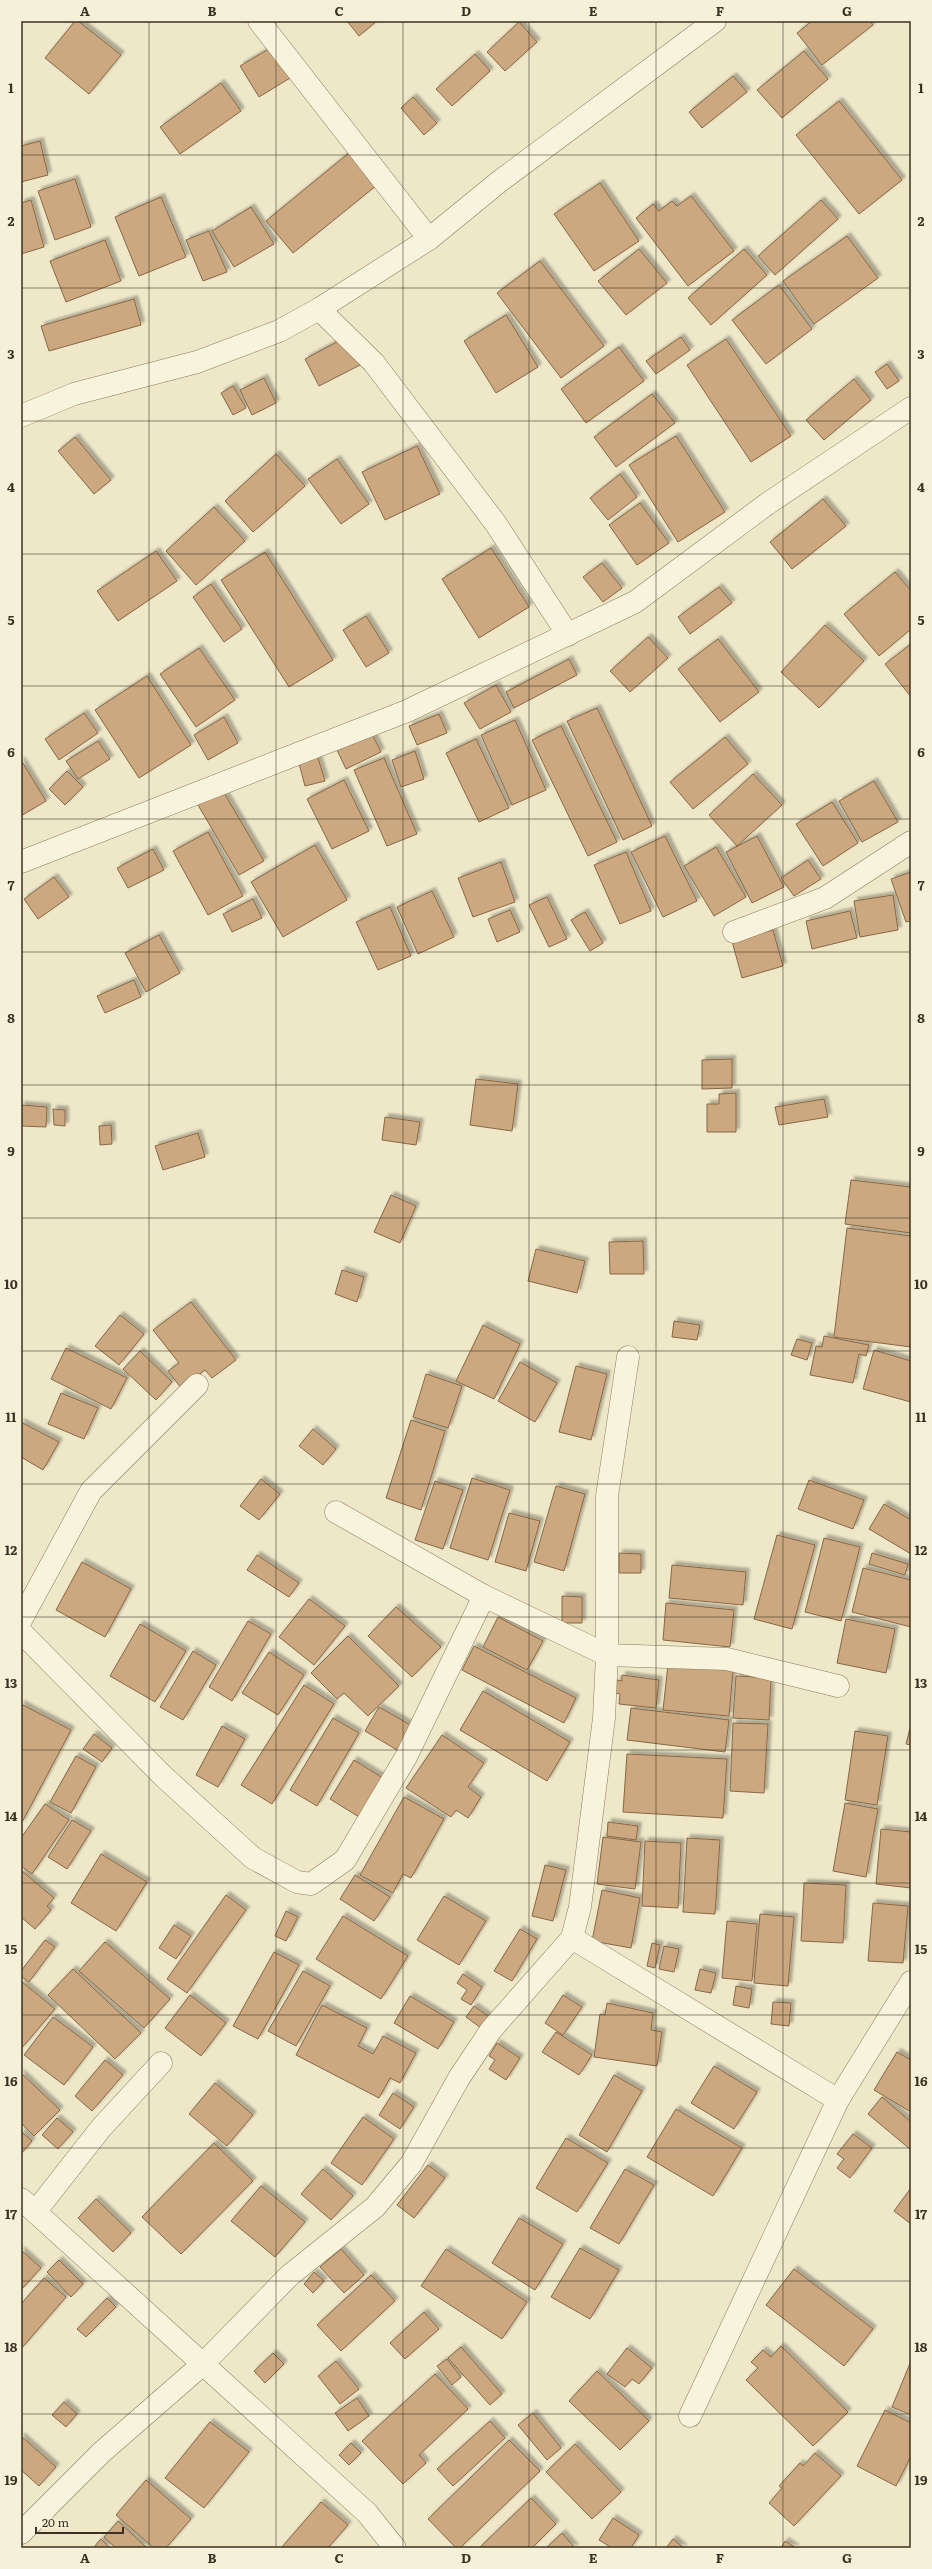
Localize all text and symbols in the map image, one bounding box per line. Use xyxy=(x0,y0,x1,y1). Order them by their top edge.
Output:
text: A xyxy=(80,1,90,20)
text: B xyxy=(208,1,217,20)
text: C xyxy=(334,1,344,20)
text: D xyxy=(461,1,471,20)
text: E xyxy=(589,1,598,20)
text: F xyxy=(716,1,724,20)
text: G xyxy=(842,1,852,20)
text: 1 xyxy=(8,78,14,97)
text: 1 xyxy=(918,78,924,97)
text: 2 xyxy=(8,211,15,230)
text: 2 xyxy=(918,211,925,230)
text: 3 xyxy=(7,344,15,363)
text: 3 xyxy=(917,344,925,363)
text: 4 xyxy=(7,477,15,496)
text: 4 xyxy=(917,477,925,496)
text: 5 xyxy=(7,610,15,629)
text: 5 xyxy=(917,610,925,629)
text: 6 xyxy=(7,742,15,761)
text: 6 xyxy=(917,742,925,761)
text: 7 xyxy=(7,875,15,894)
text: 7 xyxy=(917,875,925,894)
text: 8 xyxy=(7,1008,15,1027)
text: 8 xyxy=(917,1008,925,1027)
text: 9 xyxy=(7,1141,15,1160)
text: 9 xyxy=(917,1141,925,1160)
text: 10 xyxy=(4,1274,18,1293)
text: 10 xyxy=(914,1274,928,1293)
text: 11 xyxy=(6,1407,17,1426)
text: 11 xyxy=(916,1407,927,1426)
text: 12 xyxy=(5,1540,17,1559)
text: 12 xyxy=(915,1540,927,1559)
text: 13 xyxy=(5,1673,17,1692)
text: 13 xyxy=(915,1673,927,1692)
text: 14 xyxy=(5,1806,18,1825)
text: 14 xyxy=(915,1806,928,1825)
text: 15 xyxy=(5,1939,17,1958)
text: 15 xyxy=(915,1939,927,1958)
text: 16 xyxy=(5,2071,18,2090)
text: 16 xyxy=(915,2071,928,2090)
text: 17 xyxy=(5,2204,17,2223)
text: 17 xyxy=(915,2204,927,2223)
text: 18 xyxy=(4,2337,18,2356)
text: 18 xyxy=(914,2337,928,2356)
text: 19 xyxy=(5,2470,18,2489)
text: 19 xyxy=(915,2470,928,2489)
scale bar xyxy=(36,2509,123,2535)
text: 20 m xyxy=(42,2513,69,2531)
text: A xyxy=(80,2548,90,2567)
text: B xyxy=(208,2548,217,2567)
text: C xyxy=(334,2548,344,2567)
text: D xyxy=(461,2548,471,2567)
text: E xyxy=(589,2548,598,2567)
text: F xyxy=(716,2548,724,2567)
text: G xyxy=(842,2548,852,2567)

